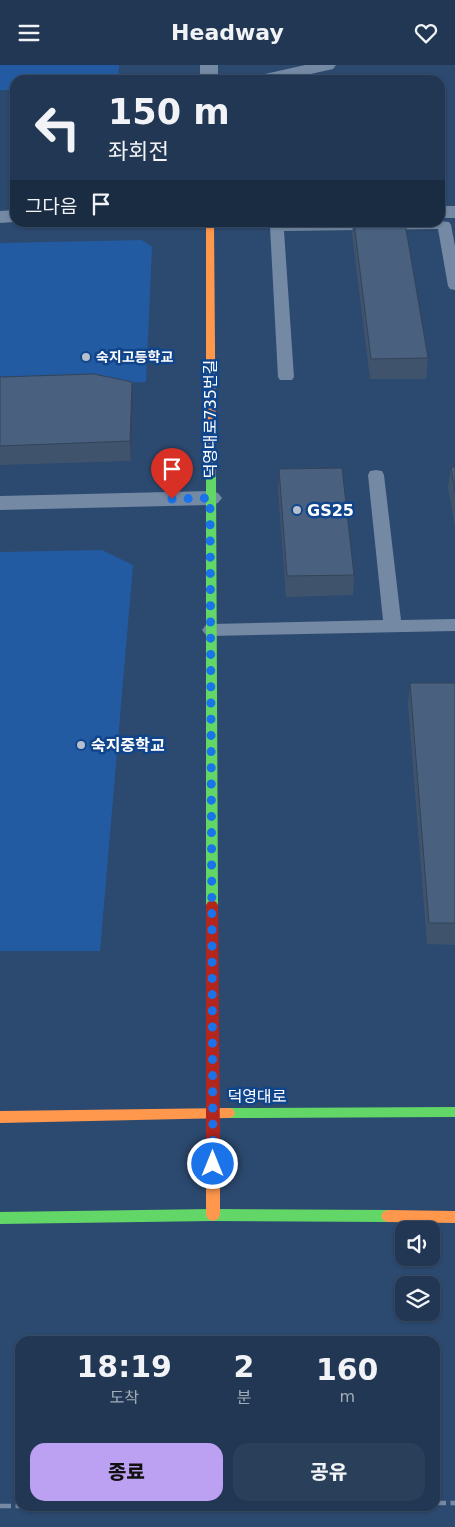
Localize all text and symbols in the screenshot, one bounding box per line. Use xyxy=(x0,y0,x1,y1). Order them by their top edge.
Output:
icon: menu xyxy=(15,19,43,47)
icon: heart xyxy=(412,19,440,47)
text: Headway xyxy=(171,20,284,45)
text: 150 m xyxy=(108,92,230,132)
icon: left xyxy=(25,95,90,160)
text: 좌회전 xyxy=(108,139,169,164)
icon: arrive xyxy=(87,190,115,218)
text: 그다음 xyxy=(25,195,77,217)
place label: 숙지고등학교 xyxy=(96,349,173,365)
marker: 숙지고등학교 xyxy=(80,351,92,363)
street label: 덕영대로735번길 xyxy=(201,360,220,478)
pin xyxy=(151,448,193,499)
icon: arrive xyxy=(158,455,186,483)
place label: GS25 xyxy=(307,501,354,520)
marker: GS25 xyxy=(291,504,303,516)
place label: 숙지중학교 xyxy=(91,736,165,755)
marker: 숙지중학교 xyxy=(75,739,87,751)
street label: 덕영대로 xyxy=(228,1087,287,1106)
position arrow xyxy=(186,1137,238,1189)
map controls xyxy=(395,1221,440,1321)
button: sound xyxy=(395,1221,440,1266)
button: layers xyxy=(395,1276,440,1321)
text: 18:19 xyxy=(77,1349,172,1384)
text: 2 xyxy=(234,1349,254,1384)
text: 160 xyxy=(316,1352,379,1387)
text: m xyxy=(339,1387,355,1406)
text: 도착 xyxy=(110,1388,139,1407)
text: 분 xyxy=(237,1388,251,1407)
button: 종료 xyxy=(30,1443,223,1501)
button: 공유 xyxy=(233,1443,425,1501)

